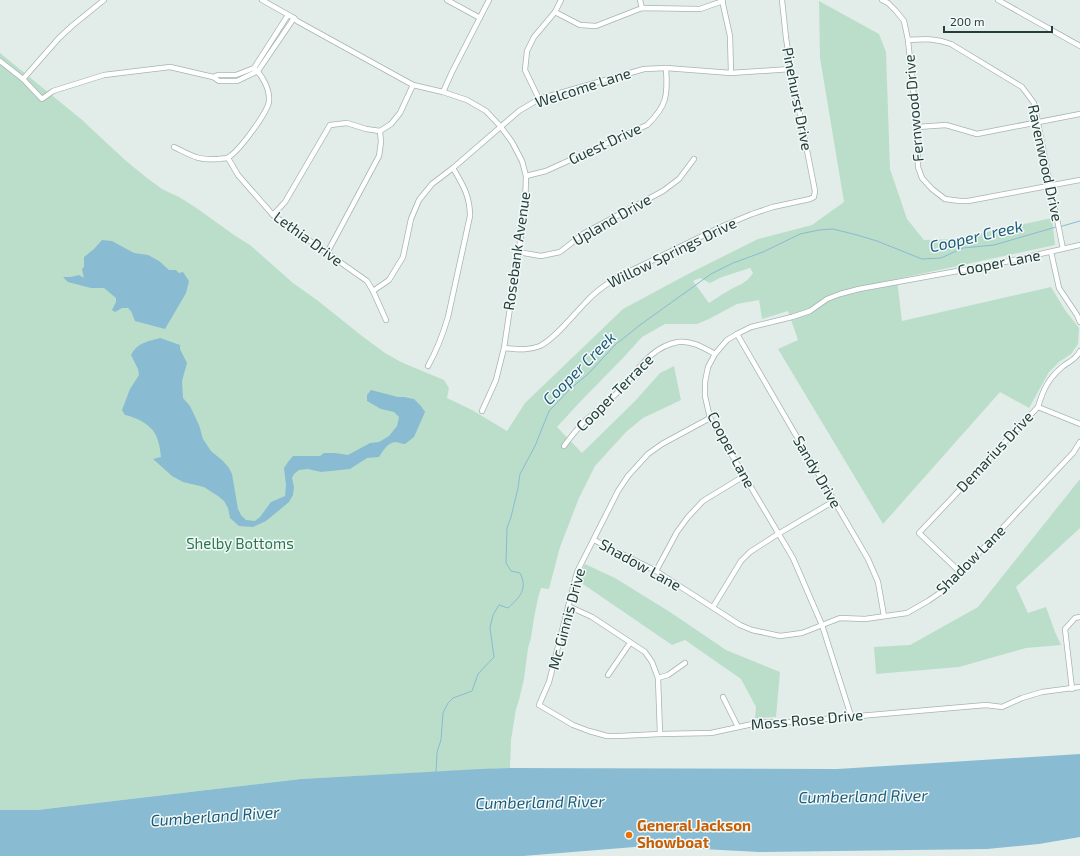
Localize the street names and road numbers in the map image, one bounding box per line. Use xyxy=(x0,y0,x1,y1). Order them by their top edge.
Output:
street label: Pinehurst Drive xyxy=(779,46,817,152)
street label: Fernwood Drive xyxy=(899,54,927,162)
street label: Welcome Lane xyxy=(533,63,633,111)
street label: Ravenwood Drive xyxy=(1025,103,1067,223)
street label: Guest Drive xyxy=(565,118,644,168)
street label: Upland Drive xyxy=(569,189,654,249)
street label: Rosebank Avenue xyxy=(499,190,533,311)
street label: Lethia Drive xyxy=(271,207,347,269)
street label: Willow Springs Drive xyxy=(604,213,739,291)
street label: Cooper Lane xyxy=(956,245,1042,279)
street label: Cooper Terrace xyxy=(572,350,657,435)
street label: Demarius Drive xyxy=(952,407,1036,496)
street label: Cooper Lane xyxy=(704,408,760,491)
street label: Sandy Drive xyxy=(790,432,846,511)
street label: Shadow Lane xyxy=(932,521,1009,598)
street label: Shadow Lane xyxy=(597,534,684,594)
street label: Mc Ginnis Drive xyxy=(544,566,588,672)
street label: Moss Rose Drive xyxy=(750,705,864,733)

